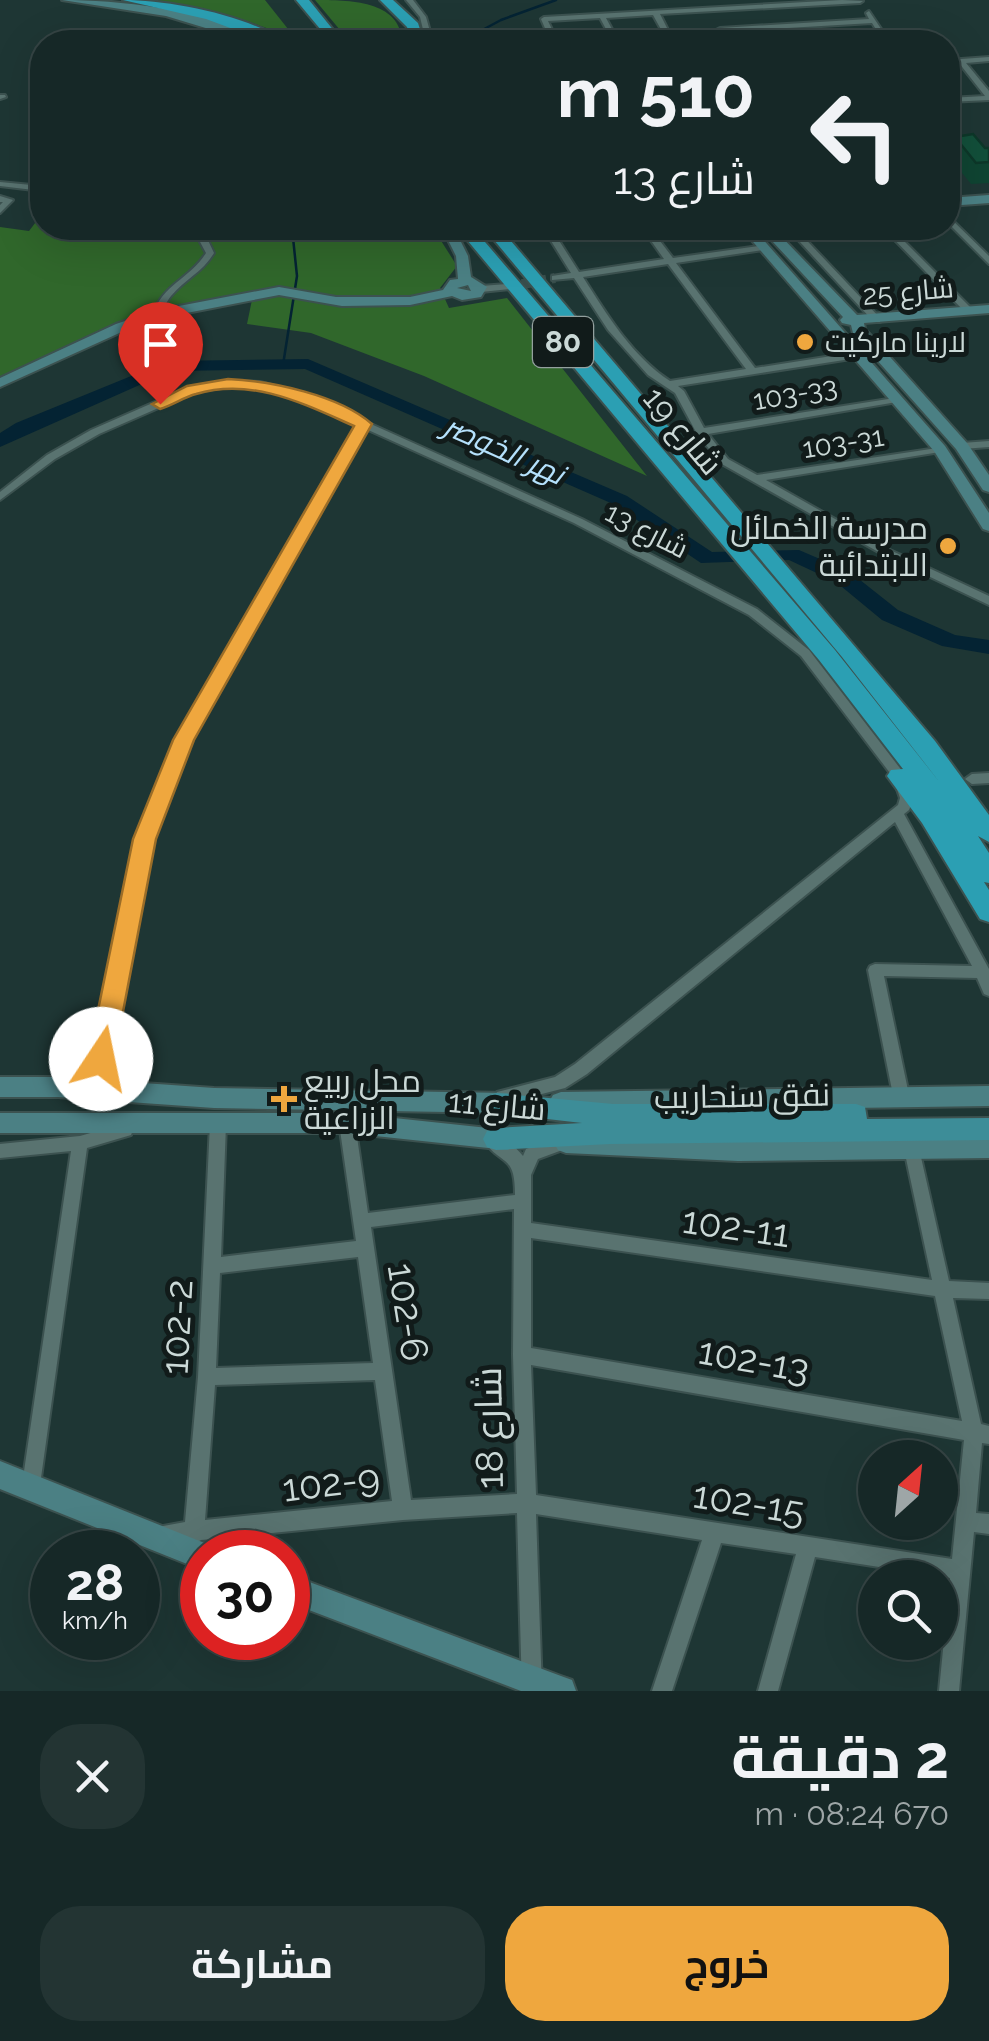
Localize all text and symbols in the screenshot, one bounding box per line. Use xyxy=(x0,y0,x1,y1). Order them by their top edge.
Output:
text: 510 m xyxy=(557,51,755,133)
icon: left xyxy=(790,70,920,200)
text: شارع 13 xyxy=(613,152,755,205)
street label: شارع 25 xyxy=(861,271,955,314)
pin xyxy=(118,302,203,405)
icon: arrive xyxy=(133,317,188,372)
road number: 80 xyxy=(533,317,593,367)
place label: لارينا ماركيت xyxy=(825,326,966,359)
marker: لارينا ماركيت xyxy=(794,331,816,353)
street label: 103-33 xyxy=(750,370,840,417)
street label: شارع 19 xyxy=(633,379,731,484)
water label: نهر الخوصر xyxy=(434,406,573,494)
street label: 103-31 xyxy=(800,420,886,465)
street label: شارع 13 xyxy=(599,496,694,567)
place label: مدرسة الخمائل الابتدائية xyxy=(730,509,928,583)
marker: مدرسة الخمائل الابتدائية xyxy=(937,535,959,557)
position arrow xyxy=(49,1007,153,1111)
place label: محل ربيع الزراعية xyxy=(304,1062,421,1136)
street label: نفق سنحاريب xyxy=(654,1075,830,1118)
street label: شارع 11 xyxy=(446,1082,547,1131)
marker: محل ربيع الزراعية xyxy=(273,1088,295,1110)
street label: 102-11 xyxy=(680,1197,793,1256)
street label: 102-6 xyxy=(379,1260,438,1364)
street label: 102-2 xyxy=(152,1278,201,1376)
street label: 102-13 xyxy=(695,1328,813,1391)
street label: شارع 18 xyxy=(465,1367,515,1489)
north arrow xyxy=(858,1440,958,1540)
map controls xyxy=(858,1440,958,1660)
street label: 102-9 xyxy=(280,1454,382,1511)
street label: 102-15 xyxy=(690,1472,808,1533)
speed limit sign: 30 xyxy=(180,1530,310,1660)
text: 28 xyxy=(66,1553,124,1612)
button: search xyxy=(858,1560,958,1660)
text: km/h xyxy=(62,1605,128,1635)
text: 2 دقيقة xyxy=(731,1722,949,1792)
button: close xyxy=(40,1724,145,1829)
text: 670 m · 08:24 xyxy=(754,1795,949,1832)
button: مشاركة xyxy=(40,1906,485,2021)
button: خروج xyxy=(505,1906,949,2021)

